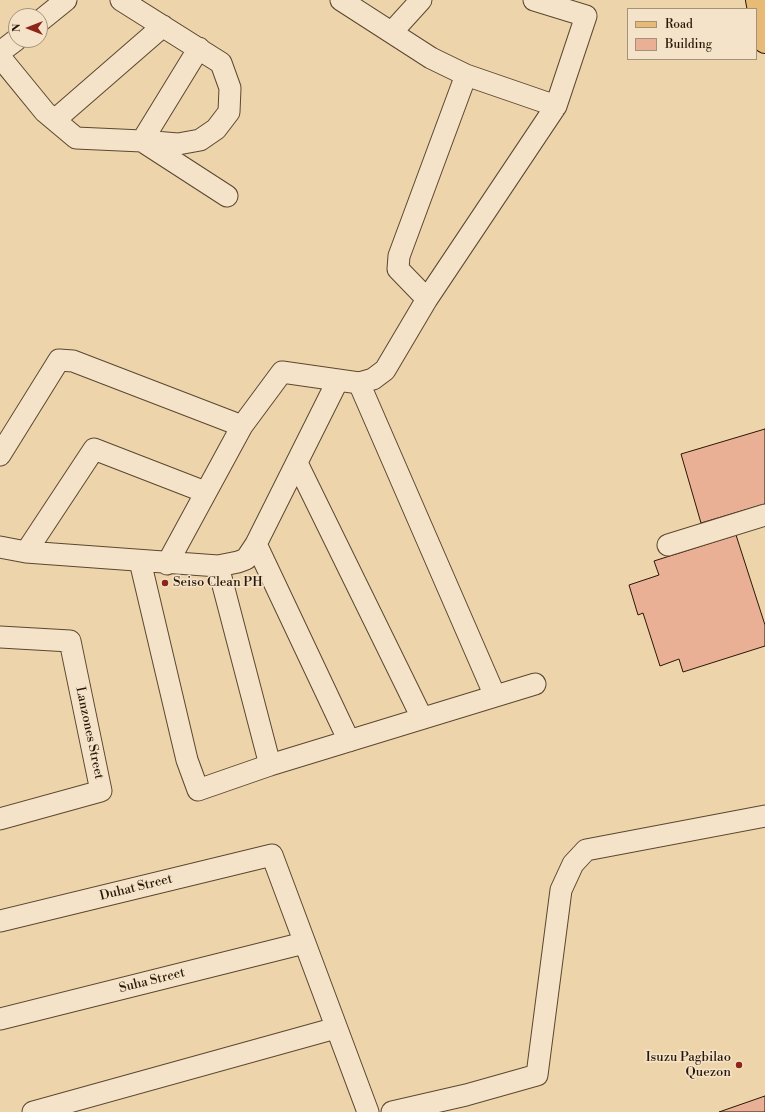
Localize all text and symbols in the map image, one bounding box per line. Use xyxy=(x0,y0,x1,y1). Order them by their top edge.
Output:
north arrow xyxy=(8,8,48,48)
legend xyxy=(627,8,757,60)
text: Road xyxy=(665,17,693,32)
text: N xyxy=(10,24,24,32)
text: Building xyxy=(665,37,712,52)
place label: Seiso Clean PH xyxy=(173,575,263,591)
marker: Seiso Clean PH xyxy=(160,578,170,588)
street label: Lanzones Street xyxy=(72,685,106,781)
street label: Duhat Street xyxy=(98,871,174,905)
street label: Suha Street xyxy=(118,965,186,997)
place label: Isuzu Pagbilao Quezon xyxy=(646,1050,731,1081)
marker: Isuzu Pagbilao Quezon xyxy=(734,1060,744,1070)

